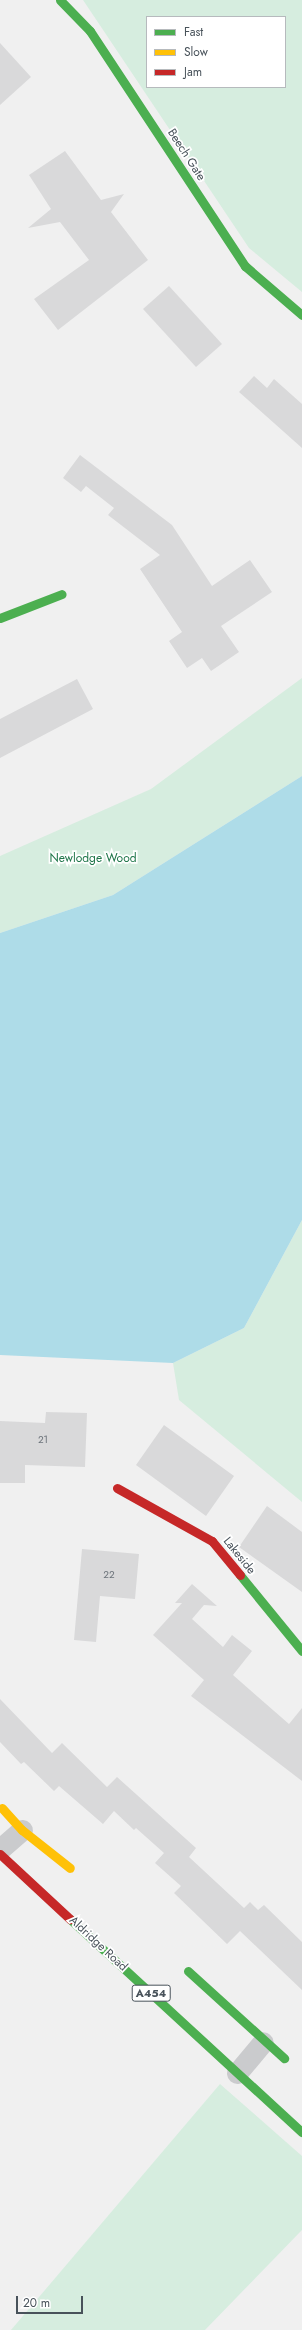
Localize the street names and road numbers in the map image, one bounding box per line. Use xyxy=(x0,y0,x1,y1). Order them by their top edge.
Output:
street label: Beech Gate xyxy=(164,126,208,184)
street label: Lakeside xyxy=(220,1535,258,1577)
street label: Aldridge Road xyxy=(66,1913,130,1975)
road number: A454 xyxy=(131,1984,171,2002)

